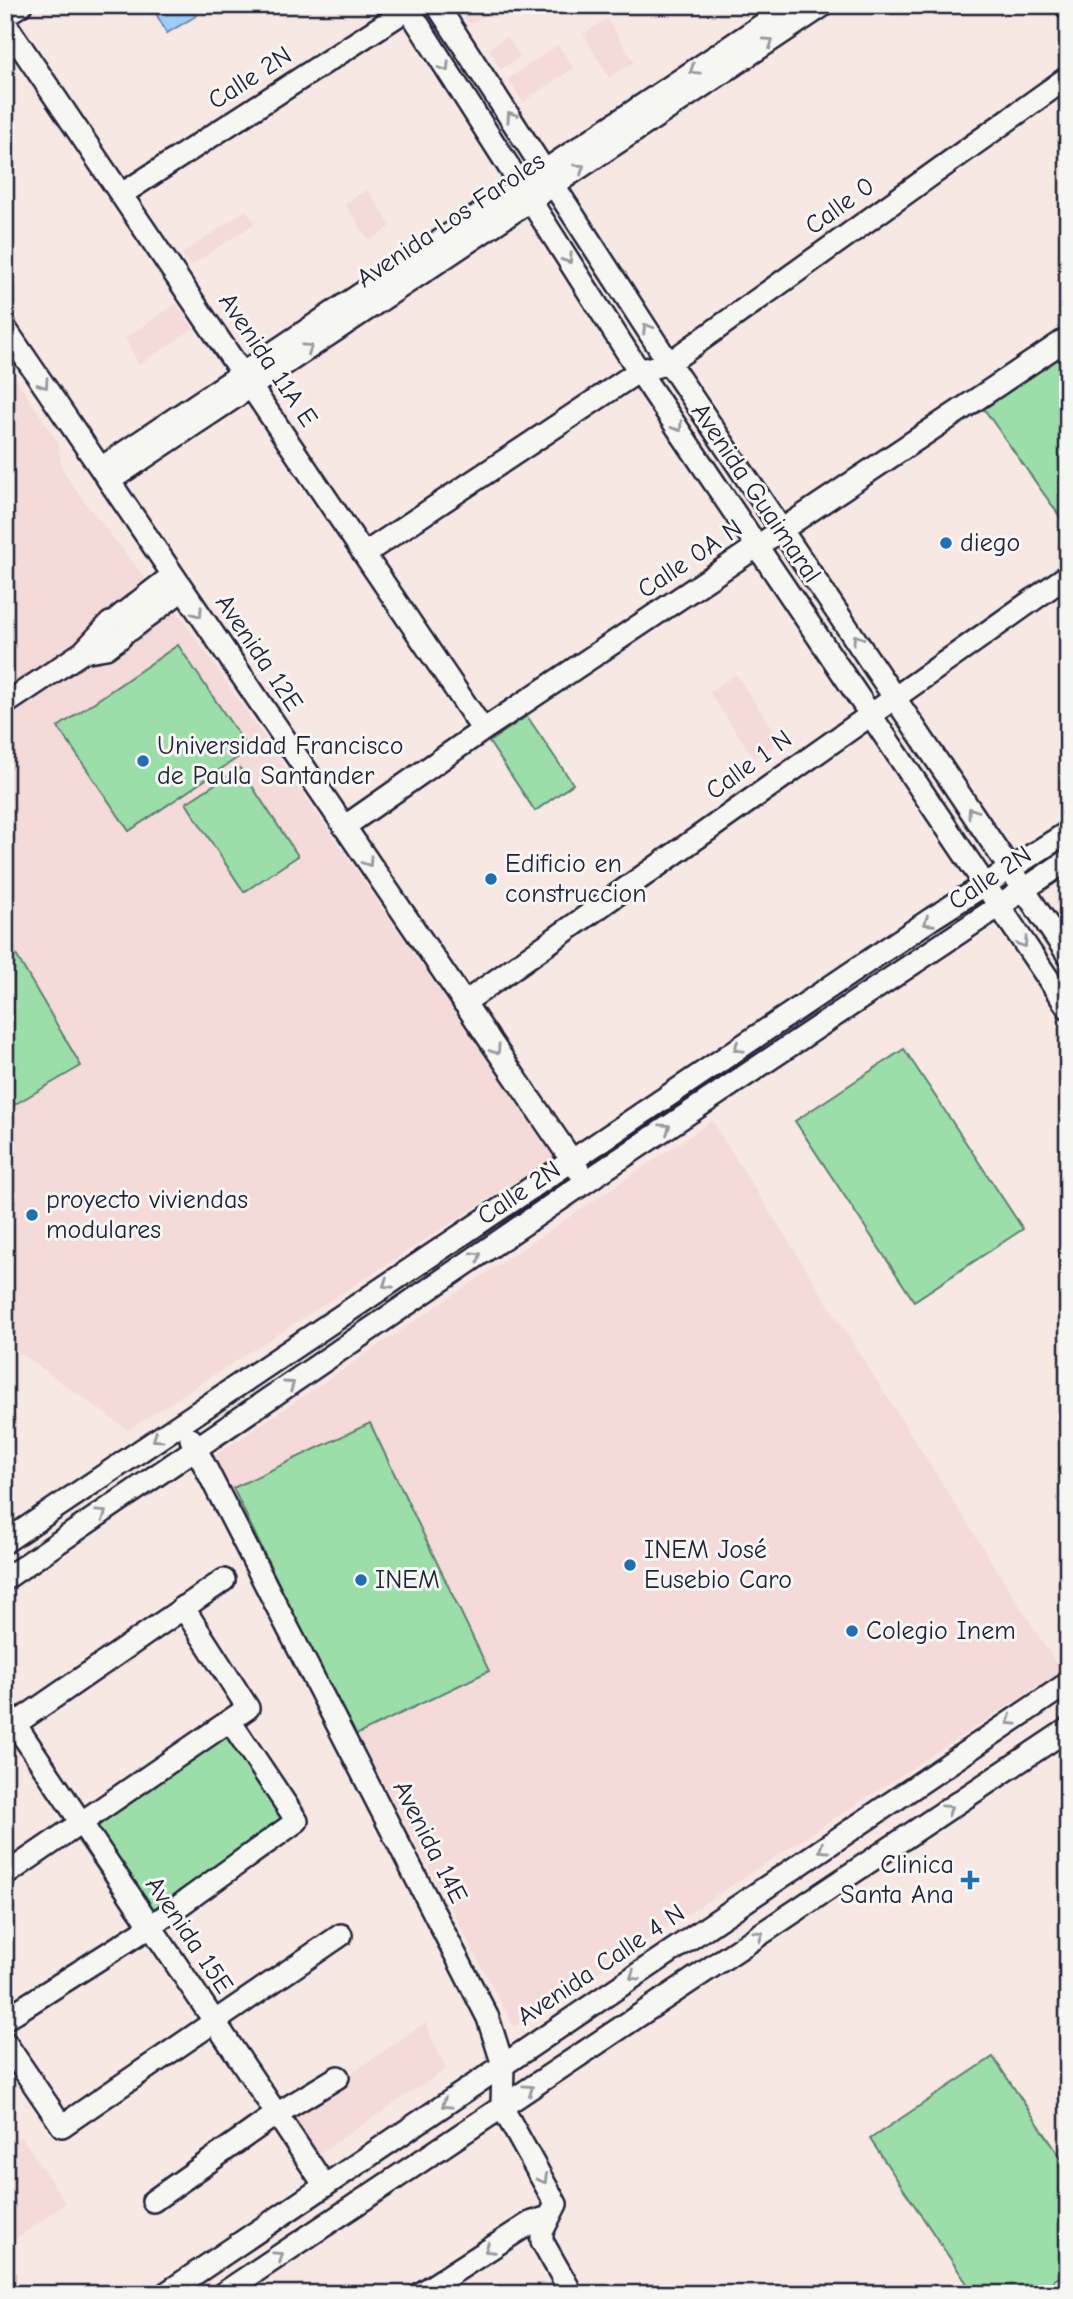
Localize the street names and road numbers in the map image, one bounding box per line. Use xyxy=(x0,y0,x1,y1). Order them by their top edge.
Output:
street label: Calle 2N xyxy=(203,40,297,116)
street label: Avenida Los Faroles xyxy=(351,146,551,294)
street label: Calle 0 xyxy=(800,171,880,241)
street label: Avenida 11A E xyxy=(212,287,324,433)
street label: Avenida Guaimaral xyxy=(685,398,827,588)
street label: Calle 0A N xyxy=(632,513,748,605)
street label: Avenida 12E xyxy=(209,589,309,717)
street label: Calle 1 N xyxy=(700,724,798,806)
street label: Calle 2N xyxy=(943,840,1037,916)
street label: Calle 2N xyxy=(472,1155,566,1231)
street label: Avenida 14E xyxy=(386,1776,474,1908)
street label: Avenida 15E xyxy=(139,1871,239,1999)
street label: Avenida Calle 4 N xyxy=(512,1898,690,2032)

